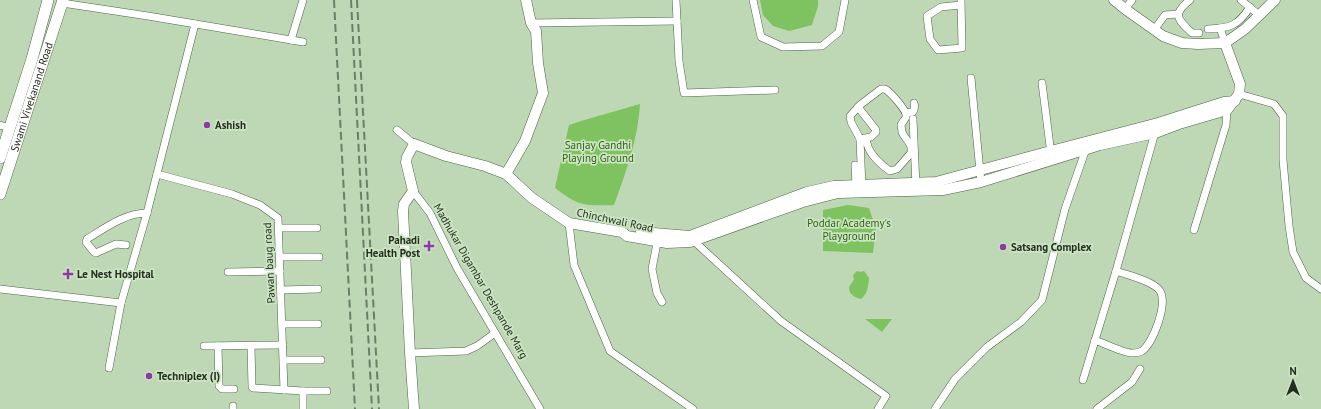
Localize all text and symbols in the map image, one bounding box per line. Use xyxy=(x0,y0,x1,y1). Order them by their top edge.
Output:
street label: Swami Vivekanand Road xyxy=(7,40,56,154)
place label: Ashish xyxy=(215,118,246,132)
marker: Ashish xyxy=(202,120,212,130)
park label: Sanjay Gandhi Playing Ground xyxy=(562,138,634,165)
street label: Madhukar Digambar Deshpande Marg xyxy=(431,201,531,361)
street label: Chinchwali Road xyxy=(575,205,655,235)
park label: Poddar Academy's Playground xyxy=(807,216,891,243)
street label: Pawan baug road xyxy=(260,222,278,304)
place label: Pahadi Health Post xyxy=(366,233,420,260)
marker: Pahadi Health Post xyxy=(423,240,435,252)
place label: Satsang Complex xyxy=(1011,240,1092,254)
marker: Satsang Complex xyxy=(998,242,1008,252)
place label: Le Nest Hospital xyxy=(77,267,155,281)
marker: Le Nest Hospital xyxy=(62,268,74,280)
north arrow xyxy=(1273,361,1313,401)
text: N xyxy=(1289,364,1297,378)
place label: Techniplex (I) xyxy=(157,369,220,383)
marker: Techniplex (I) xyxy=(144,371,154,381)

